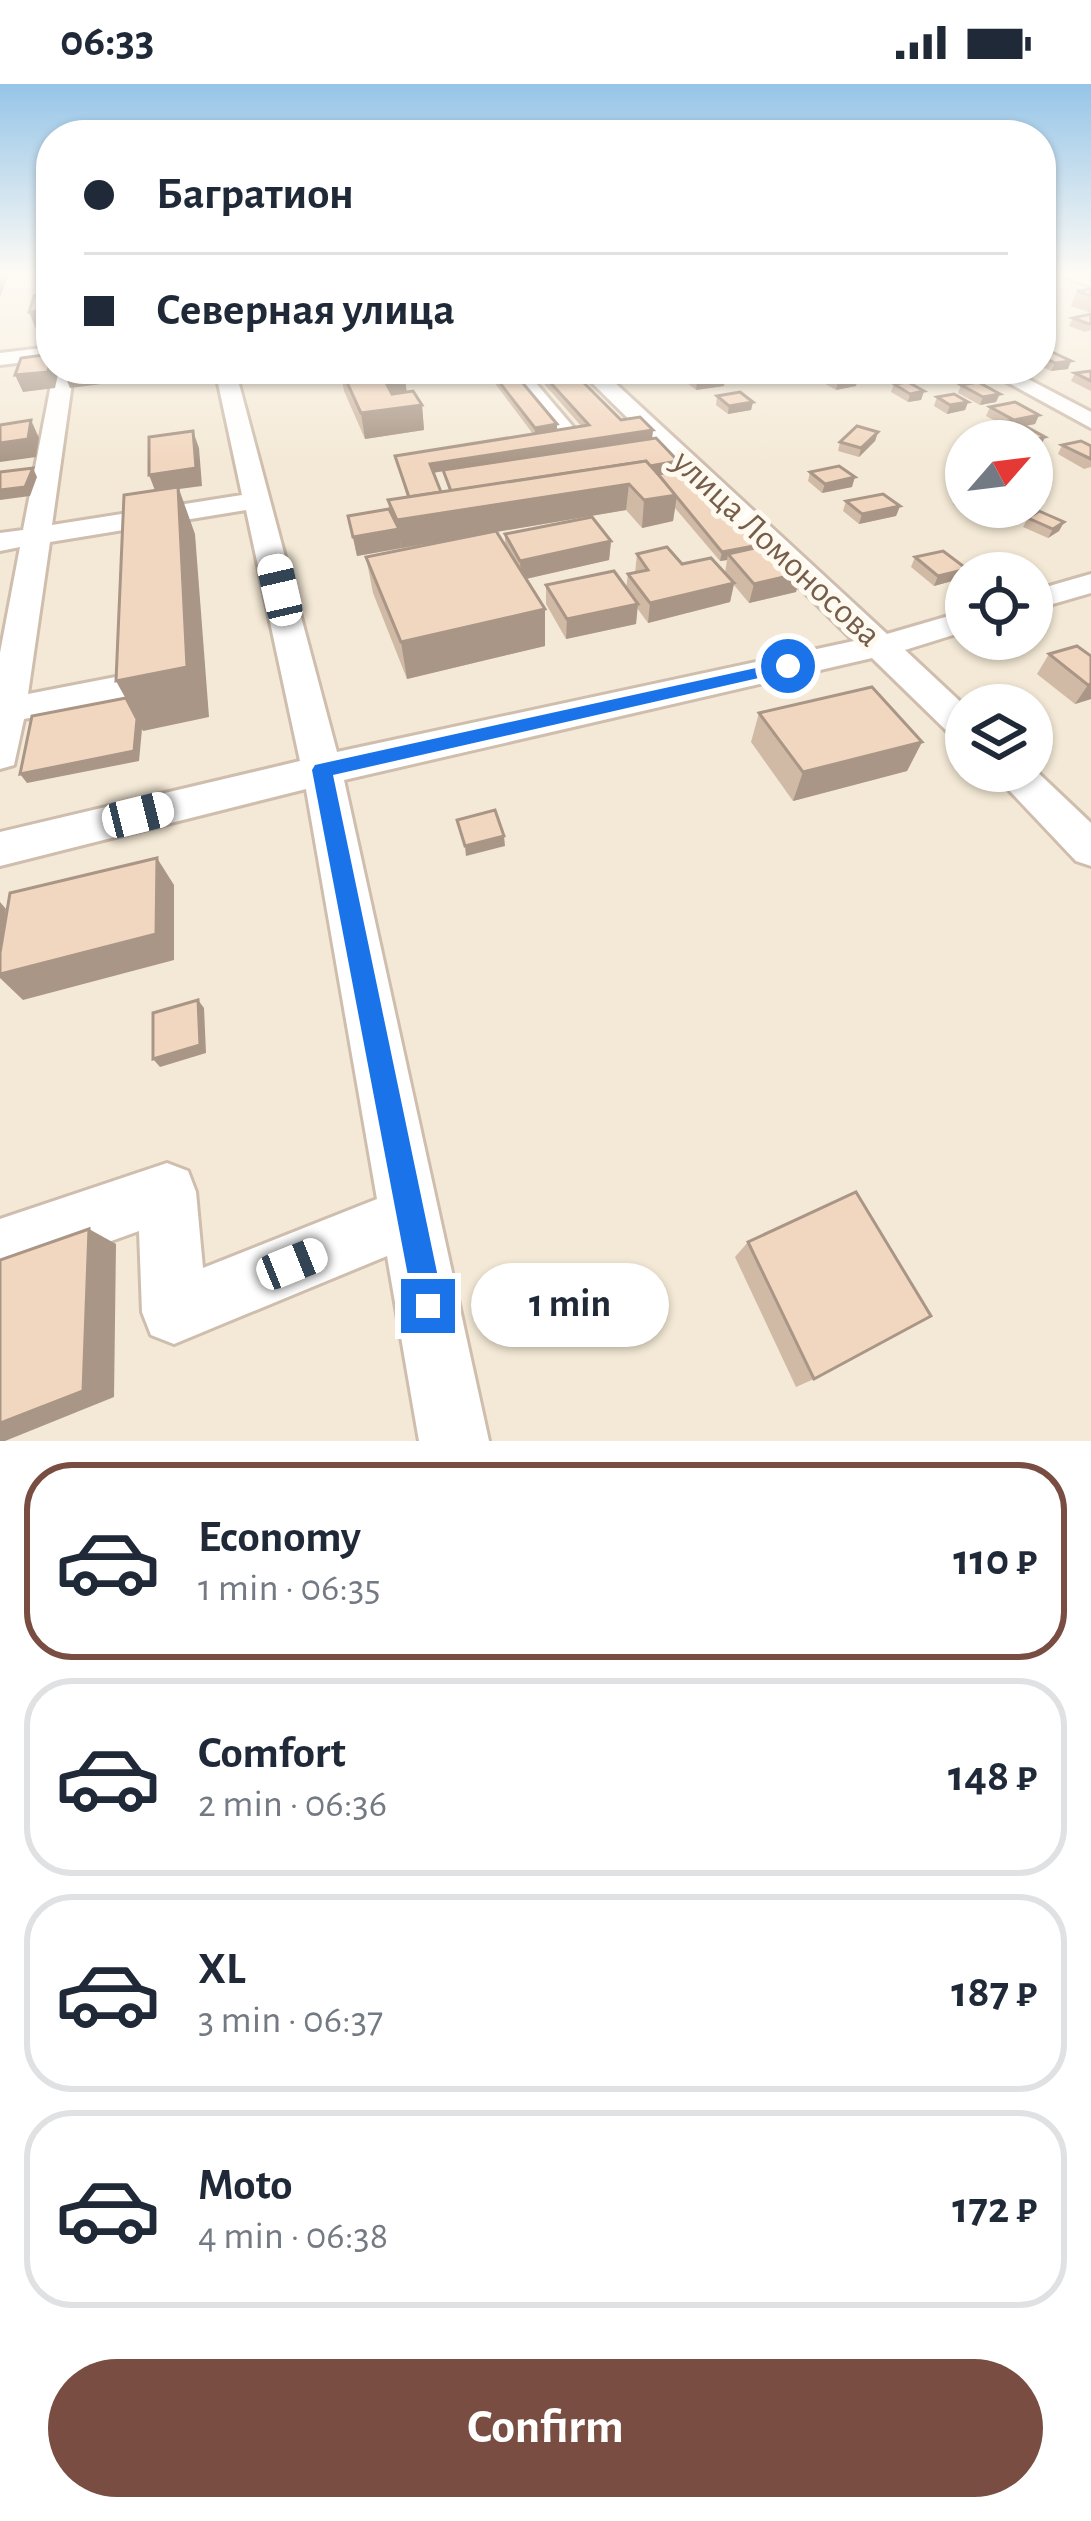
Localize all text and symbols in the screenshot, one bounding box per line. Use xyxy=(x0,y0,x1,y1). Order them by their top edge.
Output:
text: 06:33 xyxy=(60,19,154,64)
text: Багратион xyxy=(156,172,354,217)
text: Северная улица xyxy=(156,288,455,333)
north arrow xyxy=(945,420,1053,528)
map controls xyxy=(945,420,1053,792)
street label: улица Ломоносова xyxy=(665,443,888,654)
car xyxy=(254,551,306,629)
button: locate xyxy=(945,552,1053,660)
route start xyxy=(761,639,815,693)
button: layers xyxy=(945,684,1053,792)
car xyxy=(99,789,177,841)
car xyxy=(252,1234,332,1294)
callout: 1 min xyxy=(470,1264,668,1348)
route end xyxy=(401,1279,455,1333)
text: 1 min xyxy=(529,1285,611,1324)
icon: car xyxy=(54,1507,162,1615)
text: Economy xyxy=(198,1515,361,1560)
text: 110 ₽ xyxy=(953,1538,1037,1583)
text: 1 min · 06:35 xyxy=(198,1569,381,1608)
icon: car xyxy=(54,1723,162,1831)
text: Comfort xyxy=(198,1731,346,1776)
text: 148 ₽ xyxy=(948,1754,1037,1799)
text: 2 min · 06:36 xyxy=(198,1785,387,1824)
icon: car xyxy=(54,1939,162,2047)
text: XL xyxy=(198,1947,246,1992)
text: 187 ₽ xyxy=(951,1970,1037,2015)
text: 3 min · 06:37 xyxy=(198,2001,383,2040)
icon: car xyxy=(54,2155,162,2263)
text: Moto xyxy=(198,2163,293,2208)
text: 172 ₽ xyxy=(952,2186,1037,2231)
text: 4 min · 06:38 xyxy=(198,2217,388,2256)
button: Confirm xyxy=(48,2359,1043,2497)

